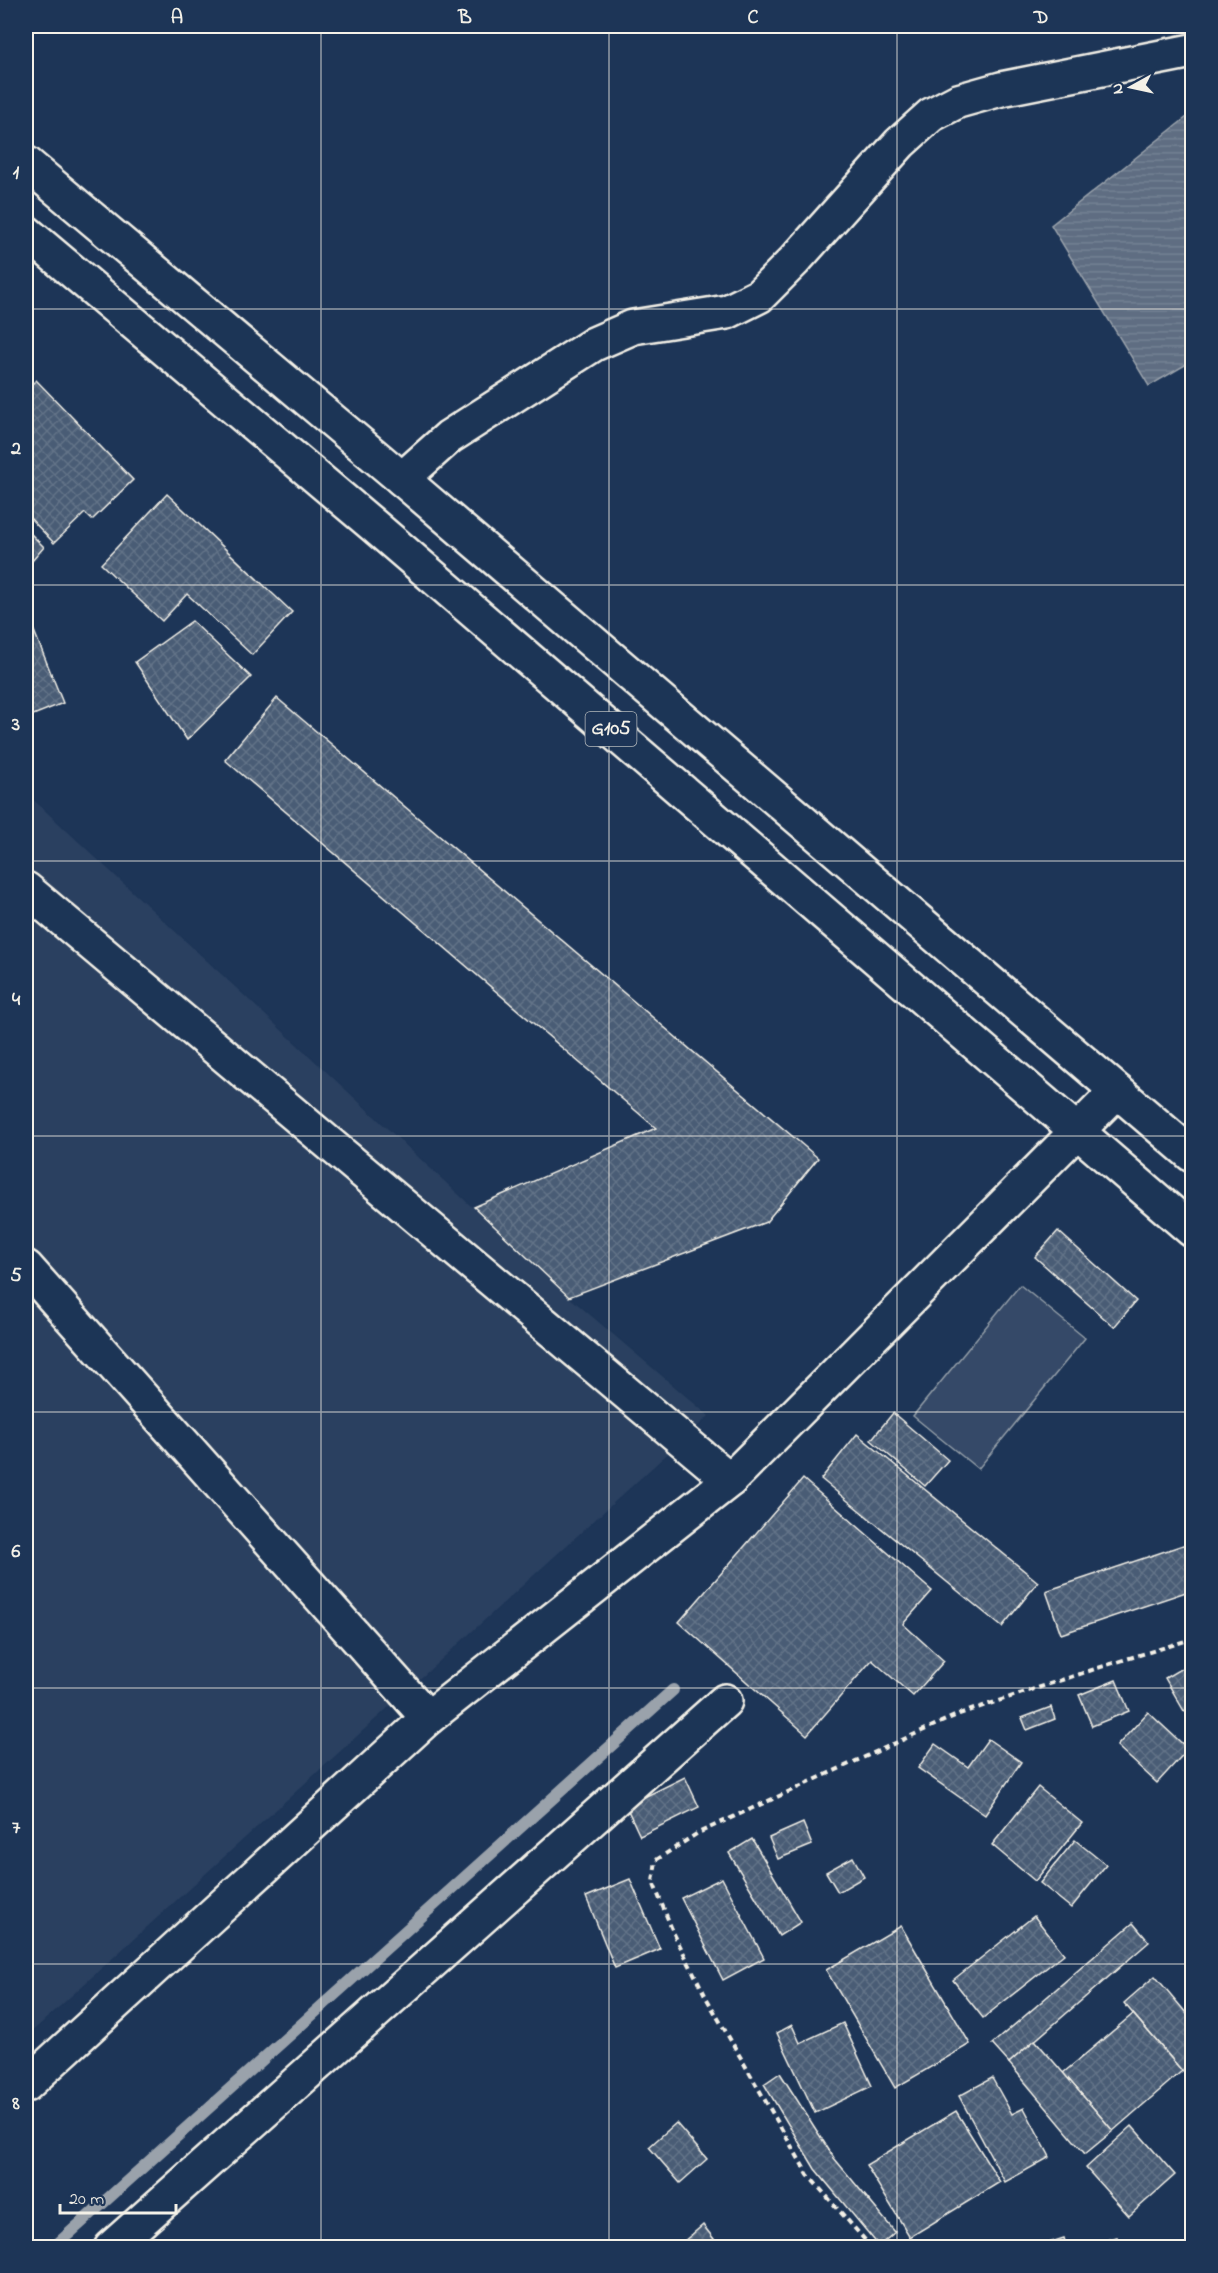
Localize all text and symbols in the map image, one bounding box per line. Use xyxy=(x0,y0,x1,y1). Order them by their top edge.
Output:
text: A xyxy=(171,4,183,33)
text: B xyxy=(457,4,472,33)
text: C xyxy=(748,4,759,33)
text: D xyxy=(1033,4,1048,33)
north arrow xyxy=(1101,57,1161,117)
text: N xyxy=(1105,82,1131,96)
text: 1 xyxy=(13,159,20,188)
text: 2 xyxy=(10,435,21,464)
text: 3 xyxy=(11,711,20,740)
road number: G105 xyxy=(586,712,636,746)
text: 4 xyxy=(12,986,21,1015)
text: 5 xyxy=(10,1262,22,1291)
text: 6 xyxy=(12,1538,21,1567)
text: 7 xyxy=(12,1814,21,1843)
text: 8 xyxy=(11,2090,20,2119)
scale bar xyxy=(60,2177,176,2215)
text: 20 m xyxy=(69,2187,104,2213)

